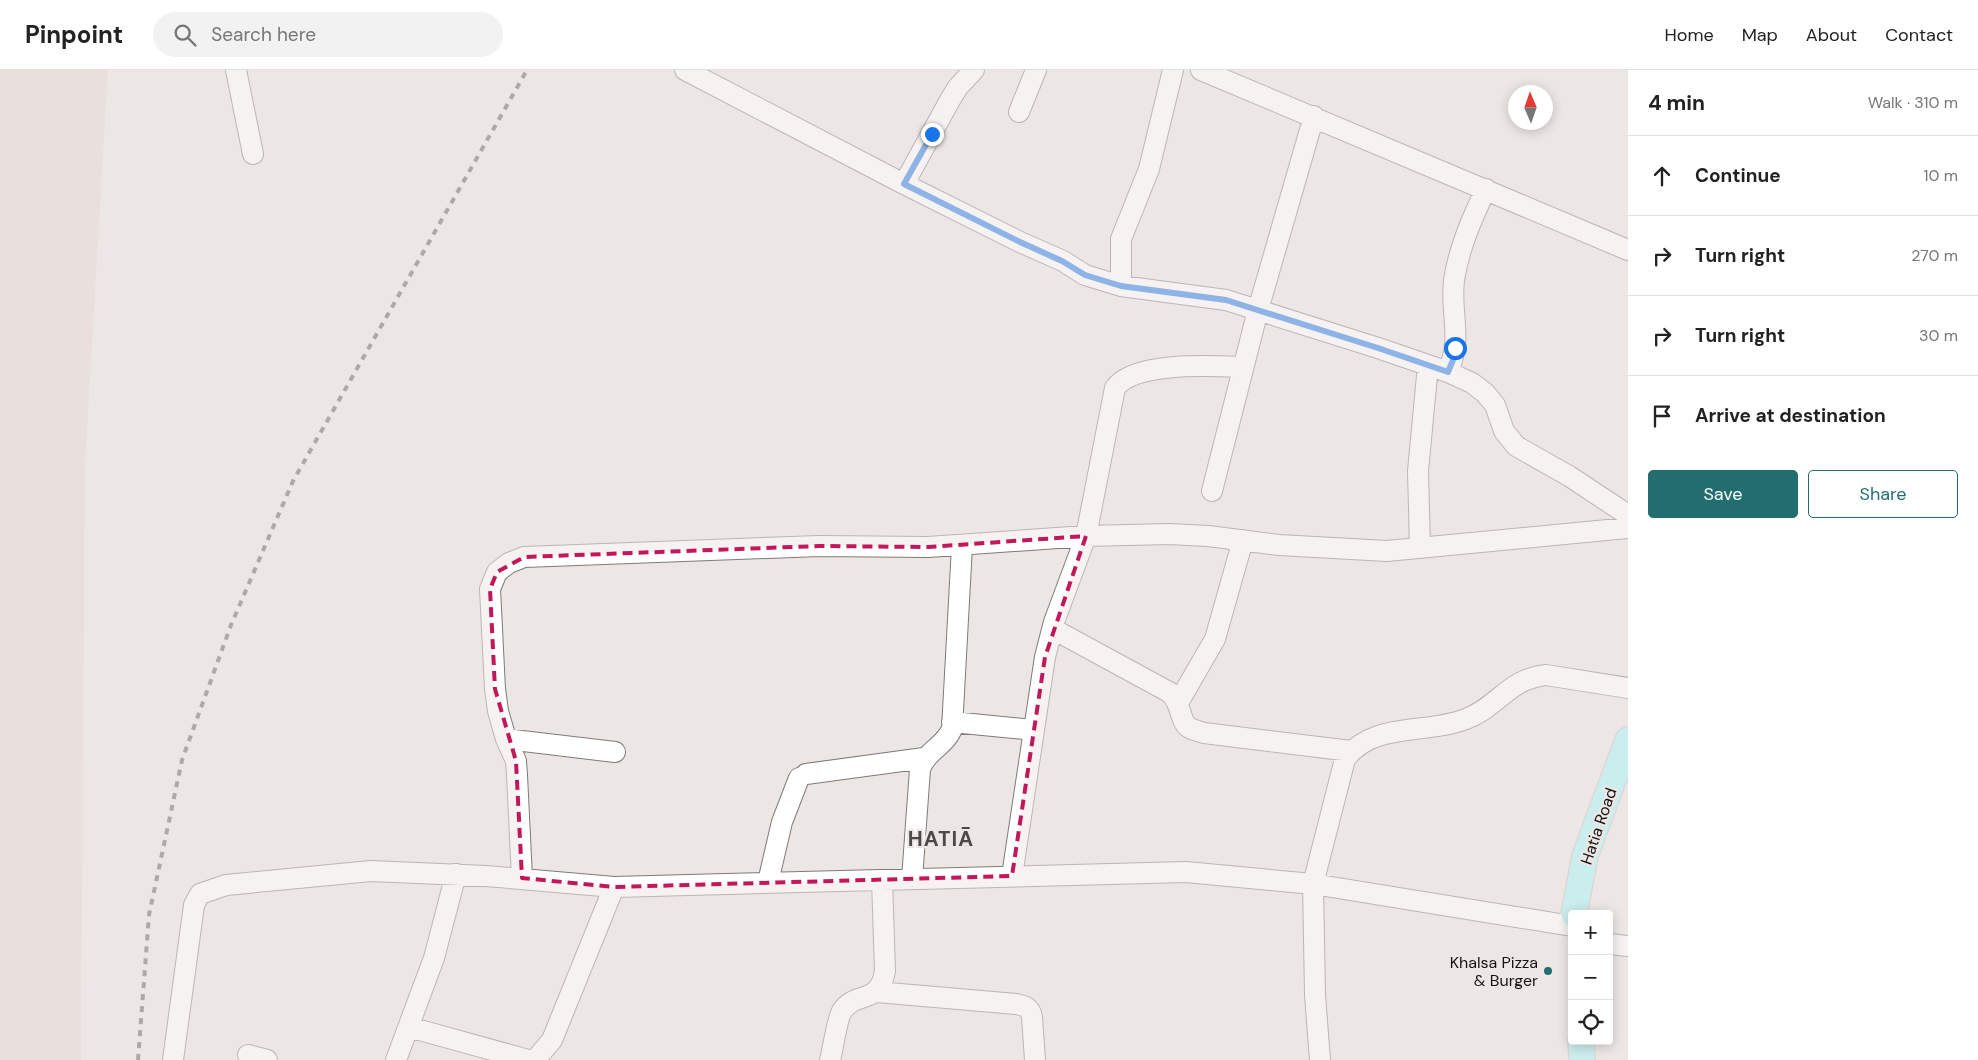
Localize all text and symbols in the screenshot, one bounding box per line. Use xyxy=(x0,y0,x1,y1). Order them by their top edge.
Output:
search box xyxy=(153,12,503,57)
text: Pinpoint xyxy=(25,19,123,50)
icon: search xyxy=(171,21,199,49)
text: Search here xyxy=(211,22,316,47)
text: Home xyxy=(1664,23,1714,47)
text: Map xyxy=(1742,23,1778,47)
text: About xyxy=(1806,23,1857,47)
text: Contact xyxy=(1885,23,1953,47)
north arrow xyxy=(1508,85,1553,130)
text: 4 min xyxy=(1648,89,1705,117)
text: Walk · 310 m xyxy=(1868,92,1958,113)
route end xyxy=(921,123,944,146)
icon: ahead xyxy=(1648,162,1676,190)
text: Continue xyxy=(1695,163,1781,188)
text: 10 m xyxy=(1924,165,1958,186)
icon: right xyxy=(1648,242,1676,270)
text: Turn right xyxy=(1695,243,1785,268)
text: 270 m xyxy=(1911,245,1958,266)
icon: right xyxy=(1648,322,1676,350)
text: Turn right xyxy=(1695,323,1785,348)
text: 30 m xyxy=(1919,325,1958,346)
route start xyxy=(1444,337,1467,360)
icon: arrive xyxy=(1648,402,1676,430)
text: Arrive at destination xyxy=(1695,403,1886,428)
button: Save xyxy=(1648,470,1798,518)
button: Share xyxy=(1808,470,1958,518)
street label: Hatia Road xyxy=(1576,785,1621,867)
district label: HATIĀ xyxy=(908,825,974,853)
map controls xyxy=(1568,910,1613,1045)
button: + xyxy=(1568,910,1613,955)
place label: Khalsa Pizza & Burger xyxy=(1450,952,1538,991)
button: − xyxy=(1568,955,1613,1000)
marker: Khalsa Pizza & Burger xyxy=(1542,965,1554,977)
button: locate xyxy=(1568,1000,1613,1045)

